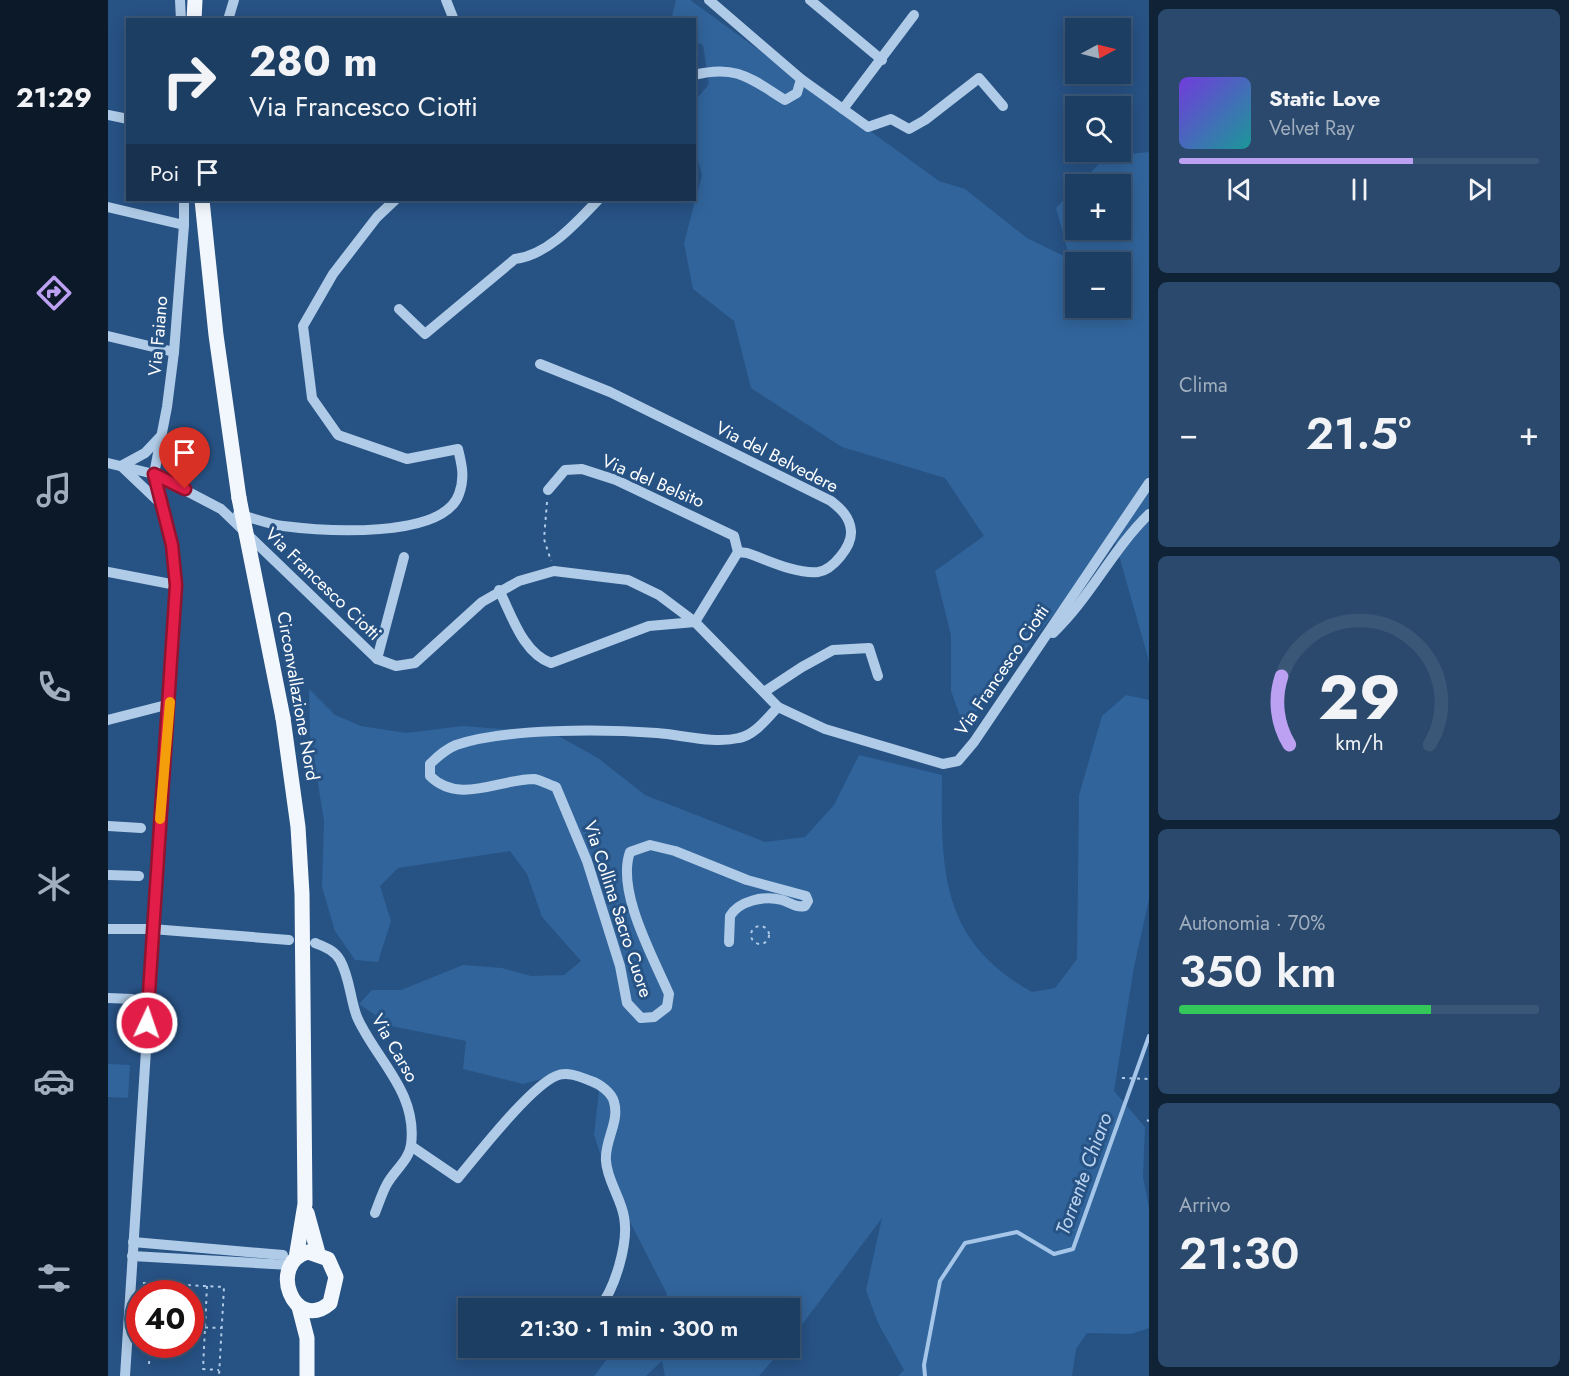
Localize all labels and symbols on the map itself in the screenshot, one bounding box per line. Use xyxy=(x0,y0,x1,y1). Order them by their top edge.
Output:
north arrow xyxy=(1065,18,1131,84)
street label: Via Faiano xyxy=(142,295,174,377)
street label: Via del Belvedere xyxy=(711,415,843,499)
pin xyxy=(159,427,210,489)
street label: Via del Belsito xyxy=(598,448,709,514)
street label: Via Francesco Ciotti xyxy=(259,522,387,646)
street label: Via Francesco Ciotti xyxy=(949,599,1055,741)
street label: Circonvallazione Nord xyxy=(270,609,326,783)
street label: Via Collina Sacro Cuore xyxy=(577,817,659,1001)
position arrow xyxy=(115,991,179,1055)
street label: Via Carso xyxy=(365,1009,425,1087)
water label: Torrente Chiaro xyxy=(1048,1109,1120,1239)
speed limit sign: 40 xyxy=(126,1280,204,1358)

